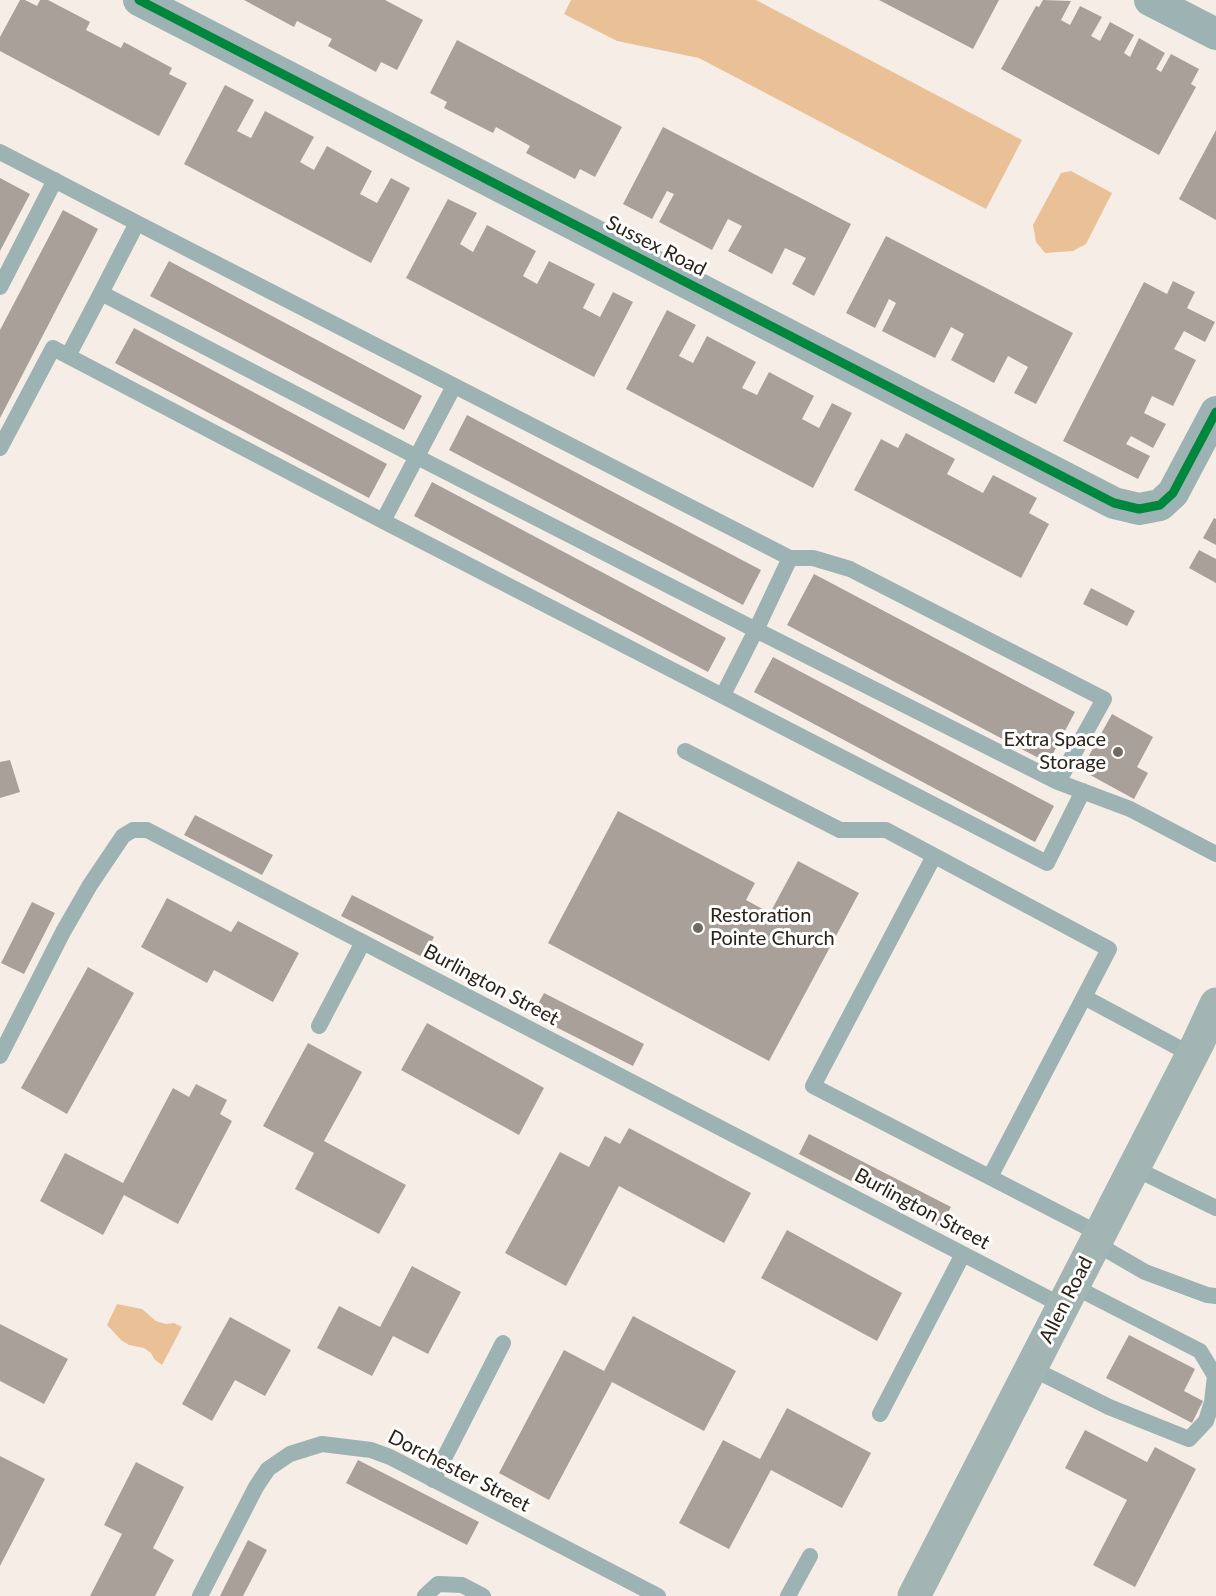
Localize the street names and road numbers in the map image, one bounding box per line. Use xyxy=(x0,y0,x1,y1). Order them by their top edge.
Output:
street label: Sussex Road xyxy=(602,211,710,281)
street label: Burlington Street xyxy=(419,939,563,1031)
street label: Burlington Street xyxy=(850,1163,994,1255)
street label: Allen Road xyxy=(1034,1253,1098,1347)
street label: Dorchester Street xyxy=(384,1425,534,1517)

